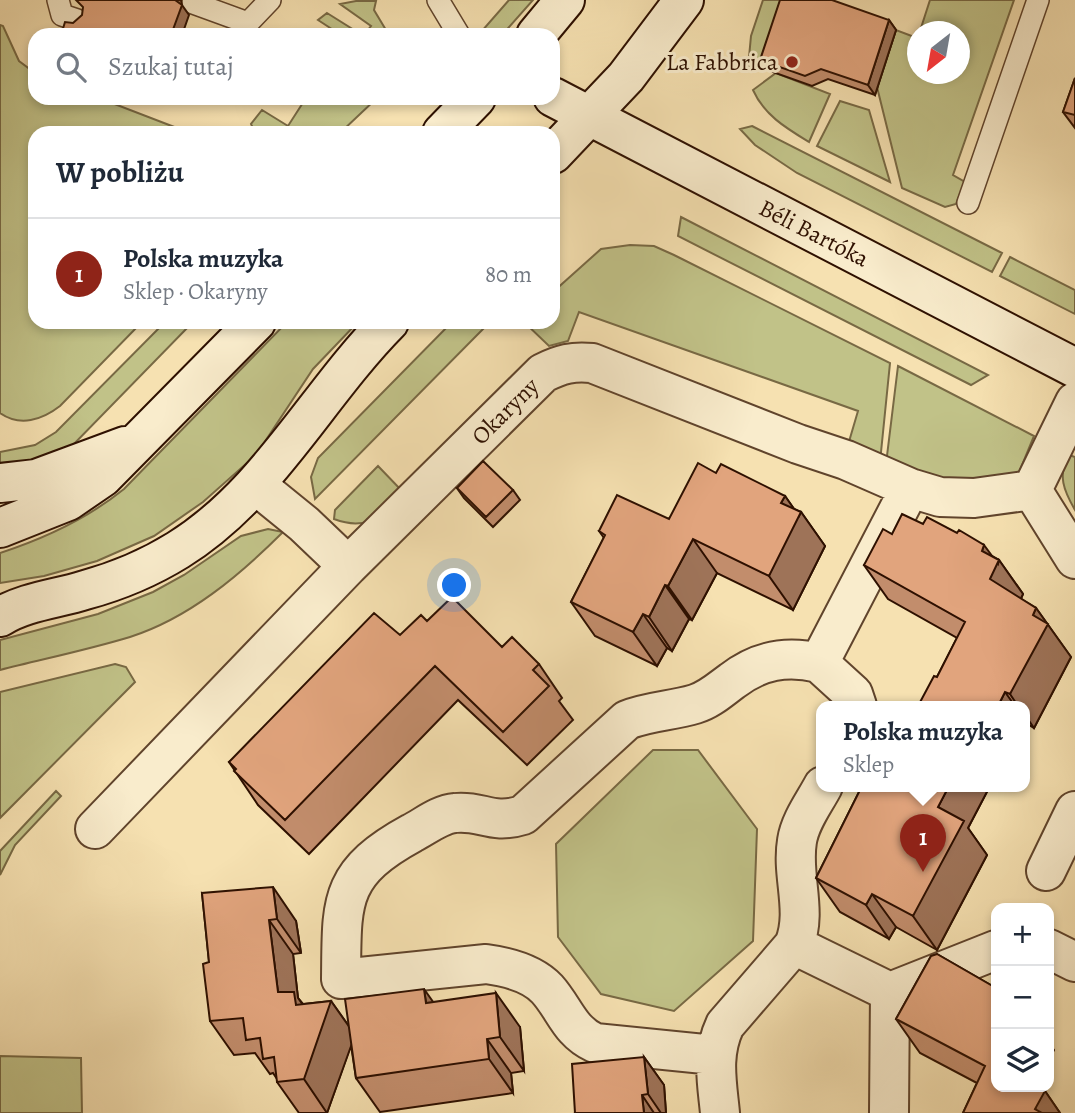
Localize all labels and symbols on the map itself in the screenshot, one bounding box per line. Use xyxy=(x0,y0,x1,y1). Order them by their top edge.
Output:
north arrow xyxy=(907,21,970,84)
place label: La Fabbrica xyxy=(666,46,779,78)
marker: La Fabbrica xyxy=(784,54,800,70)
street label: Béli Bartóka xyxy=(754,192,875,275)
street label: Okaryny xyxy=(464,370,546,452)
your location xyxy=(437,568,471,602)
pin: 1 xyxy=(900,814,946,872)

